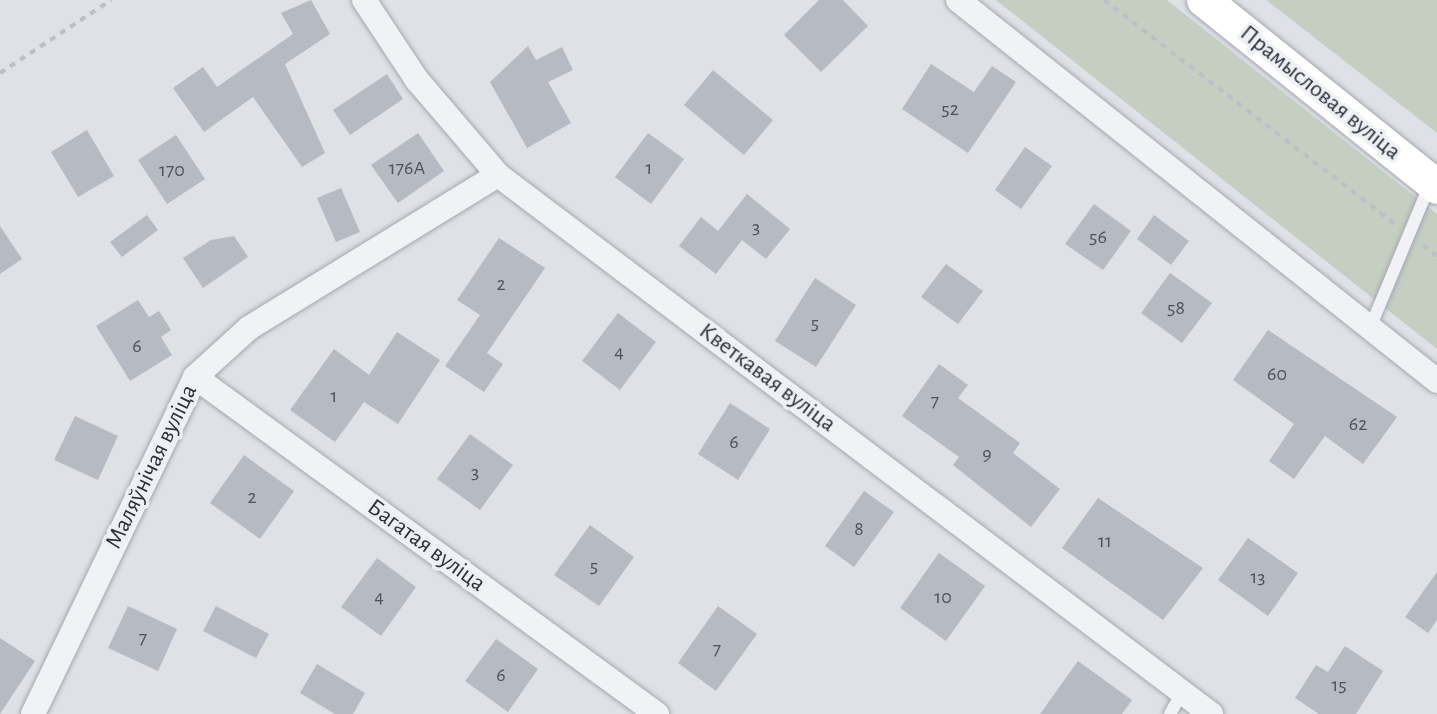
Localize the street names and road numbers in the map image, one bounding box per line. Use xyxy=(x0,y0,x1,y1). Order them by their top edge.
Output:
street label: Прамысловая вуліца xyxy=(1234,19,1406,167)
street label: Кветкавая вуліца xyxy=(693,317,841,439)
street label: Маляўнічая вуліца xyxy=(100,380,204,554)
street label: Багатая вуліца xyxy=(361,493,491,599)

